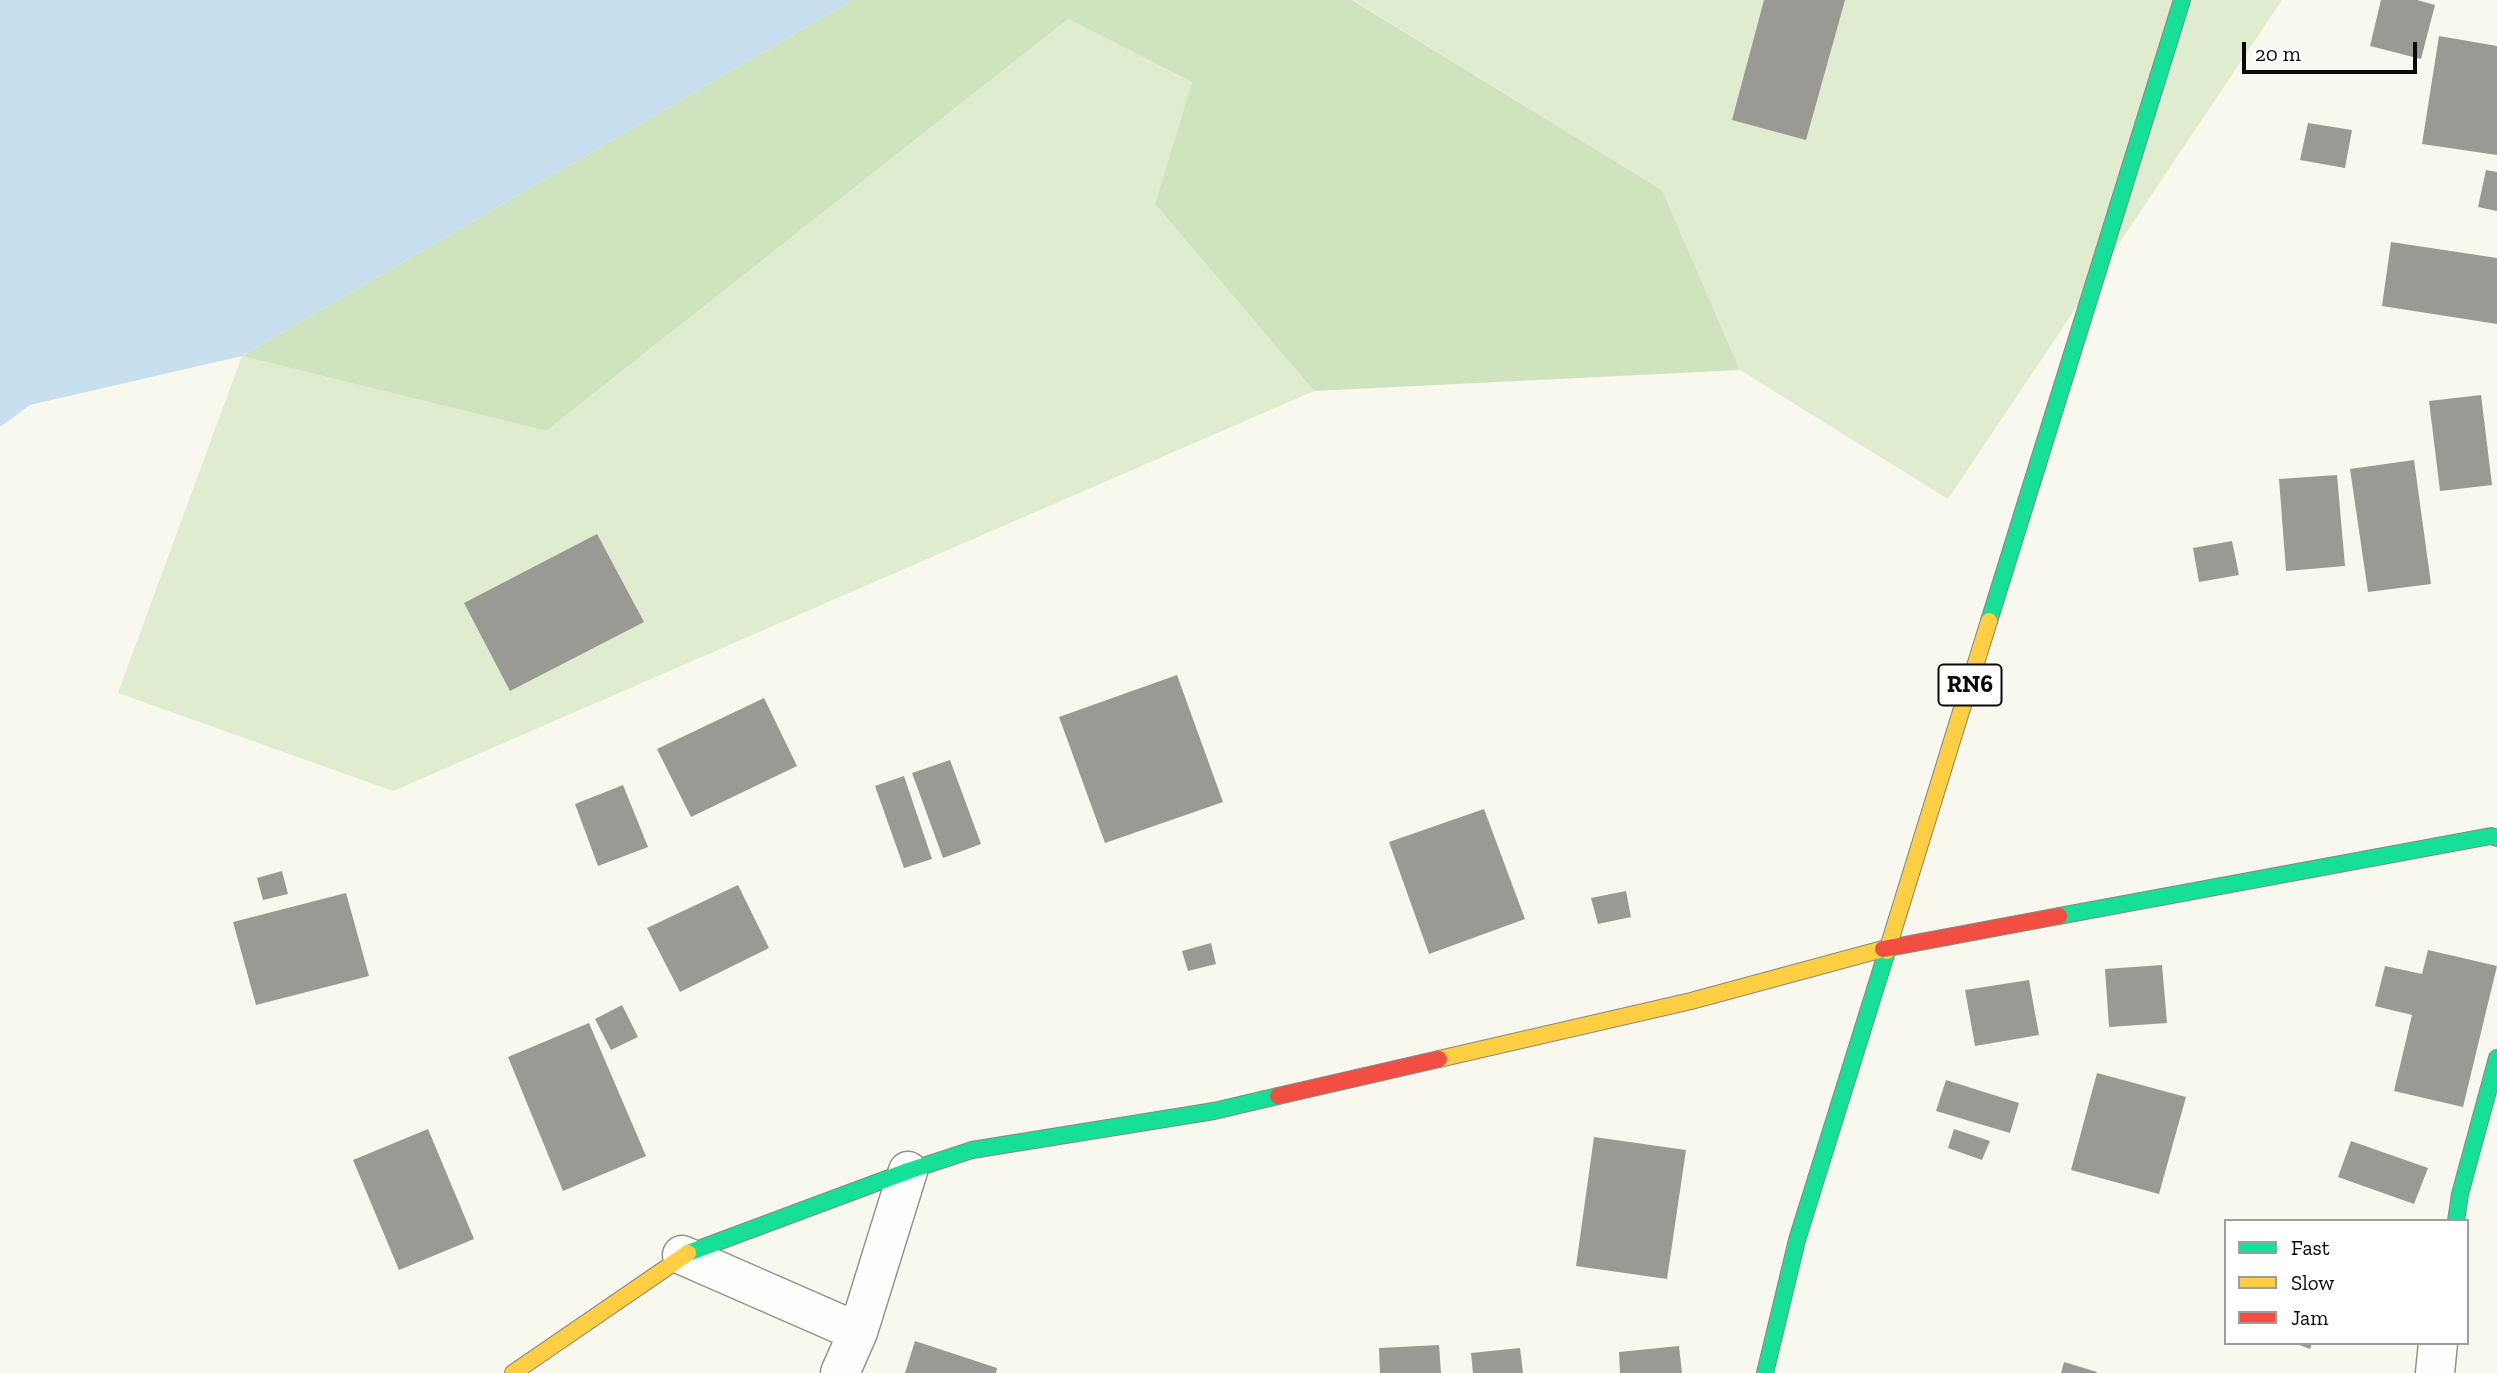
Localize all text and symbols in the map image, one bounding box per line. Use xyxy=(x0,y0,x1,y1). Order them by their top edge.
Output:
scale bar xyxy=(2245,28,2420,72)
text: 20 m xyxy=(2255,41,2301,66)
road number: RN6 xyxy=(1938,664,2002,706)
legend xyxy=(2224,1219,2469,1345)
text: Fast xyxy=(2291,1235,2330,1260)
text: Slow xyxy=(2291,1270,2334,1295)
text: Jam xyxy=(2291,1305,2328,1330)

